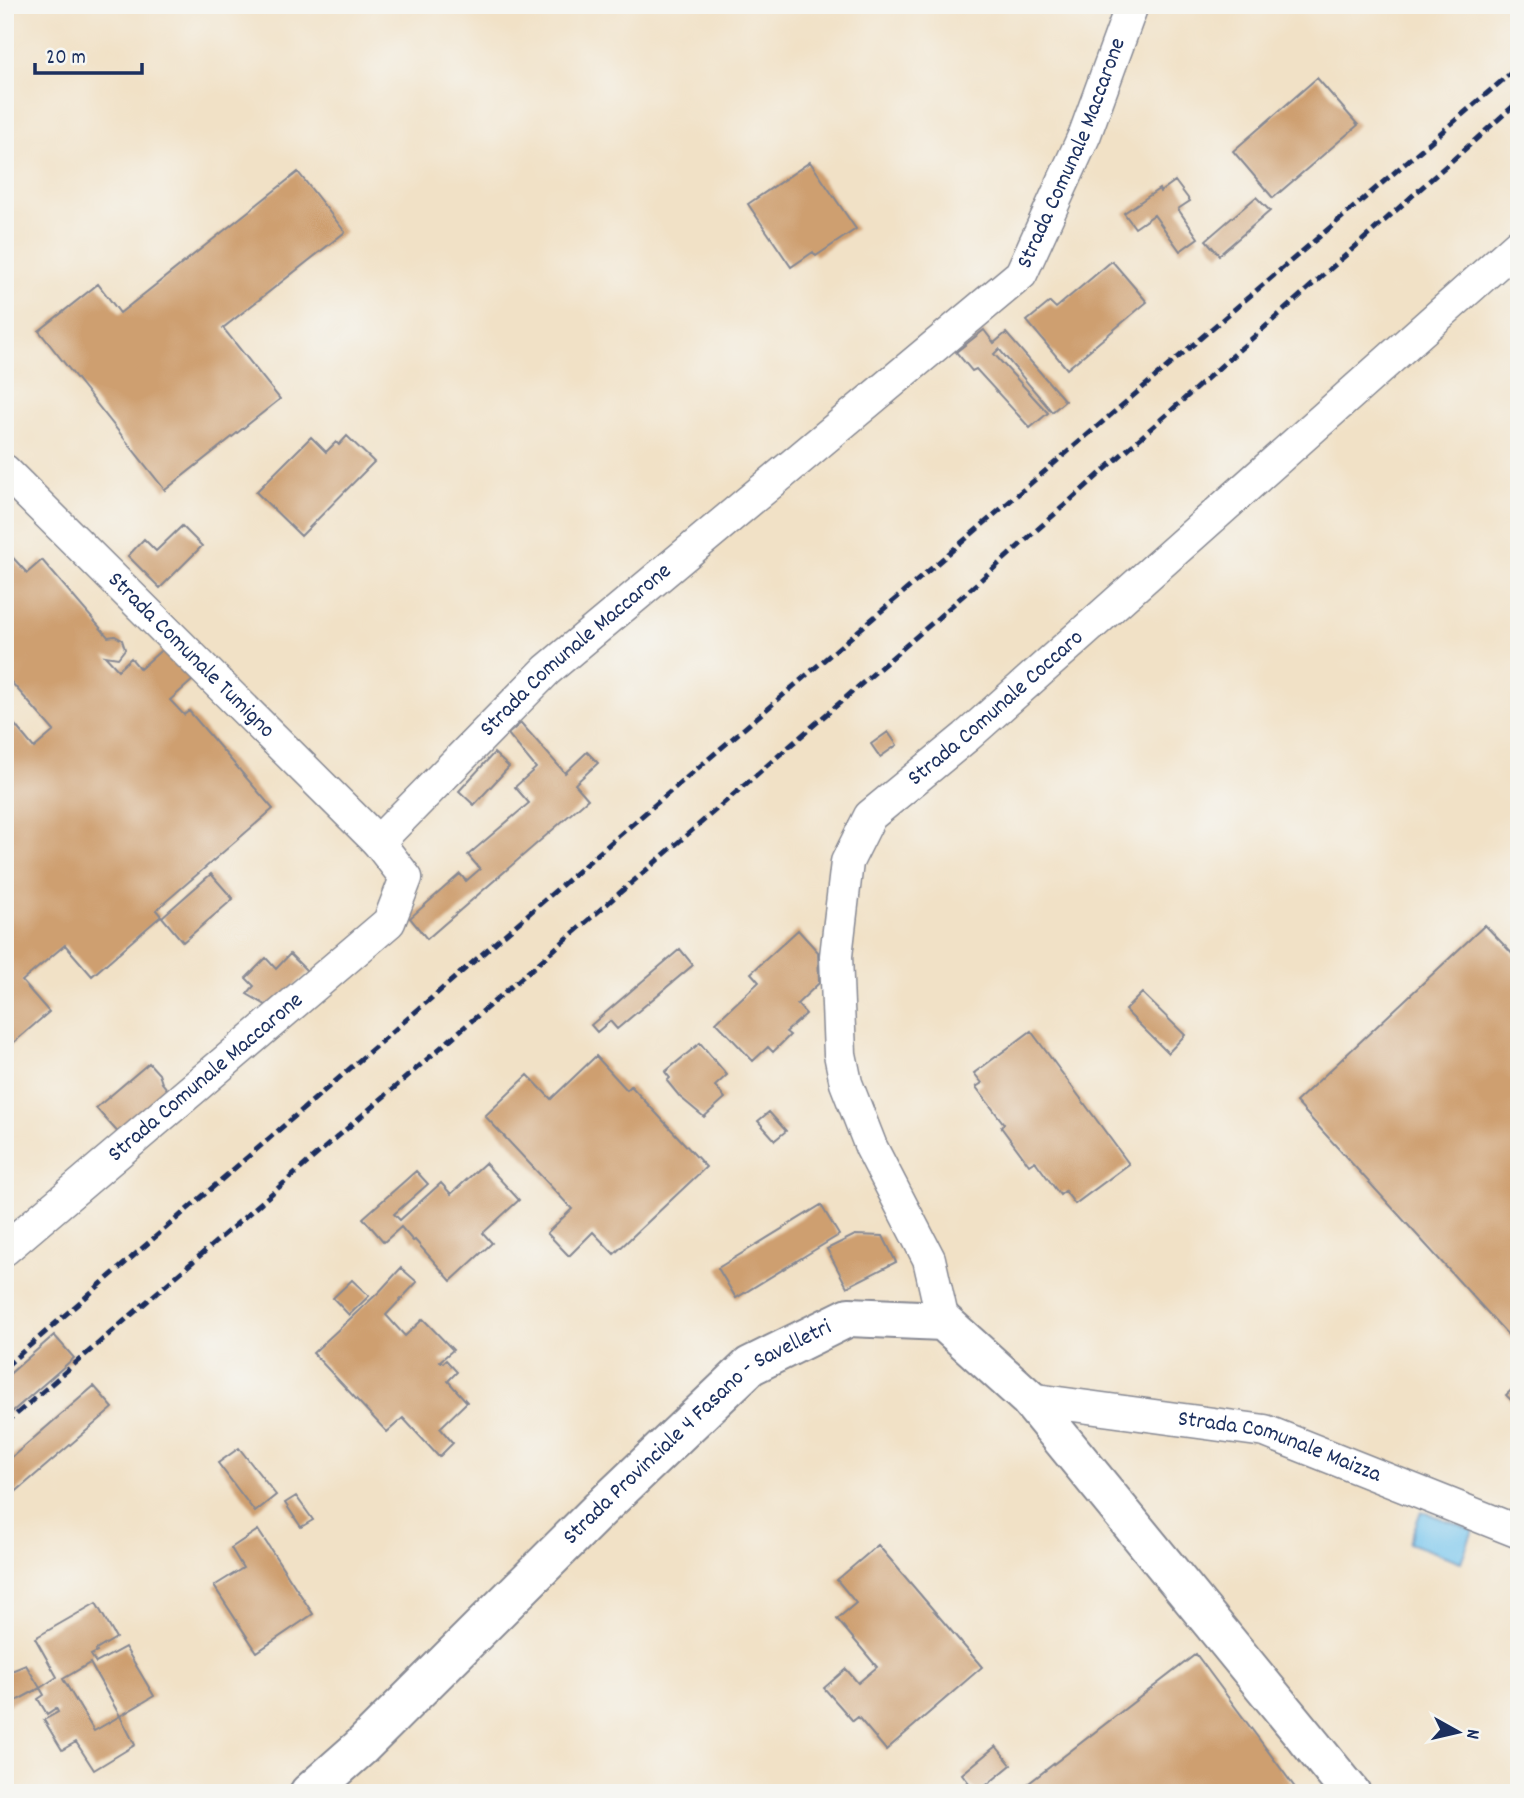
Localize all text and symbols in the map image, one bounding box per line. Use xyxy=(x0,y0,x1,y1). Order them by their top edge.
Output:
scale bar xyxy=(35,32,142,76)
street label: Strada Comunale Maccarone xyxy=(1009,33,1135,274)
text: 20 m xyxy=(46,44,86,74)
street label: Strada Comunale Maccarone xyxy=(473,556,679,745)
street label: Strada Comunale Tumigno xyxy=(99,565,282,747)
street label: Strada Comunale Coccaro xyxy=(901,622,1092,795)
street label: Strada Comunale Maccarone xyxy=(101,985,311,1171)
street label: Strada Provinciale 4 Fasano - Savelletri xyxy=(556,1312,837,1553)
street label: Strada Comunale Maizza xyxy=(1176,1403,1387,1492)
north arrow xyxy=(1422,1696,1492,1766)
text: N xyxy=(1457,1727,1485,1740)

